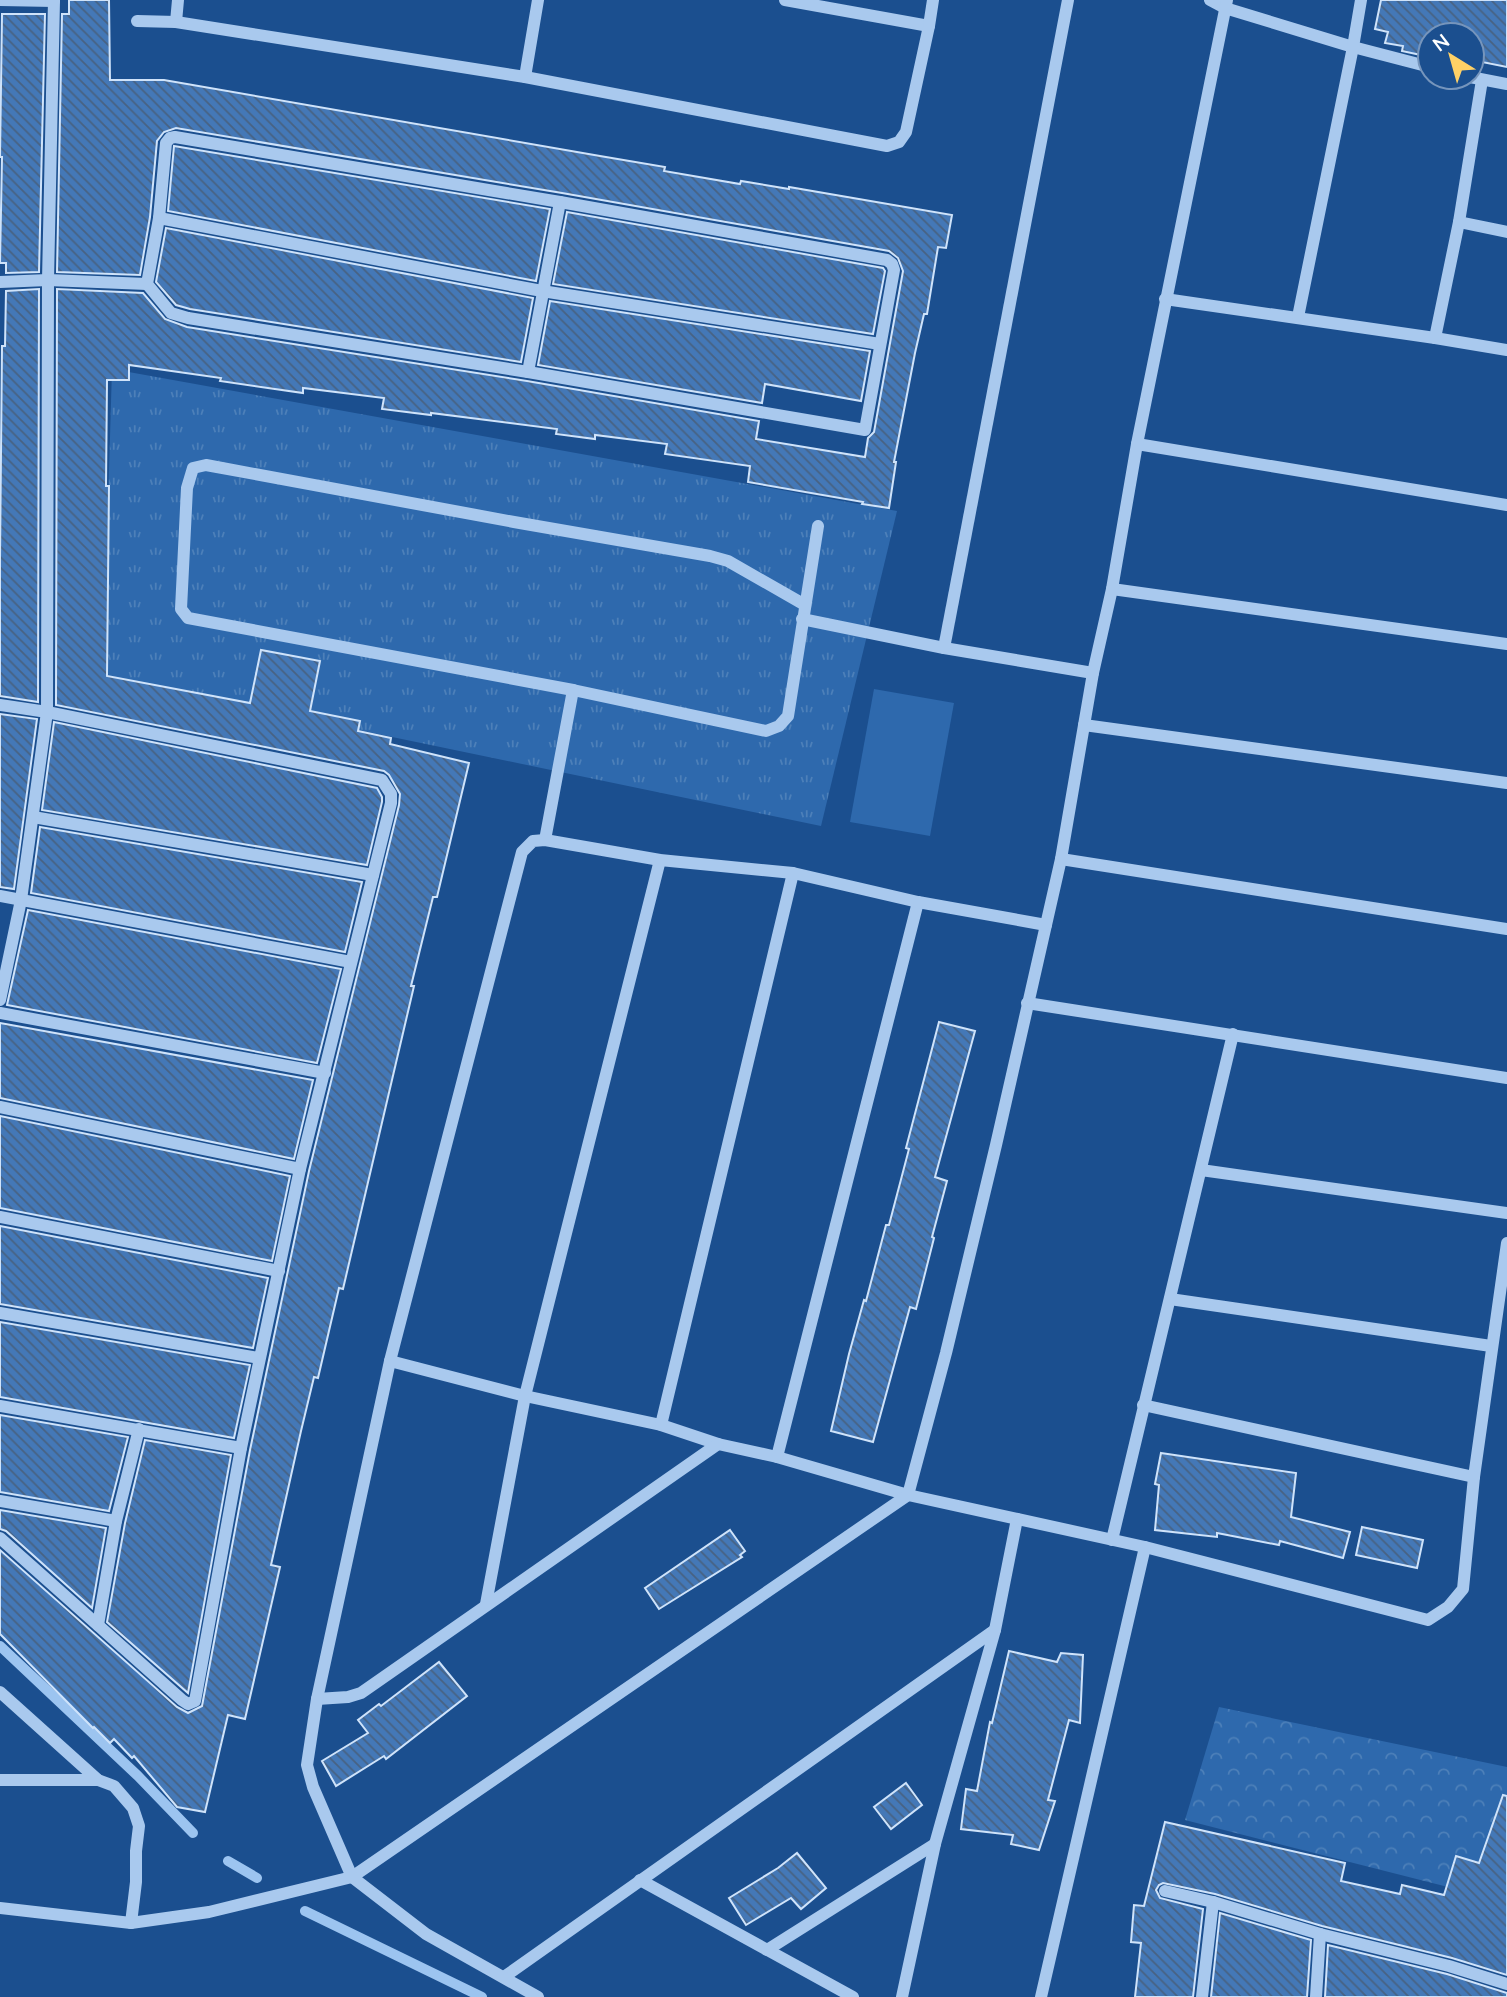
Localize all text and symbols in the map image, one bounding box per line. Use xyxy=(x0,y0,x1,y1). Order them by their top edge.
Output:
north arrow xyxy=(1416,21,1486,91)
text: N xyxy=(1428,28,1453,56)

